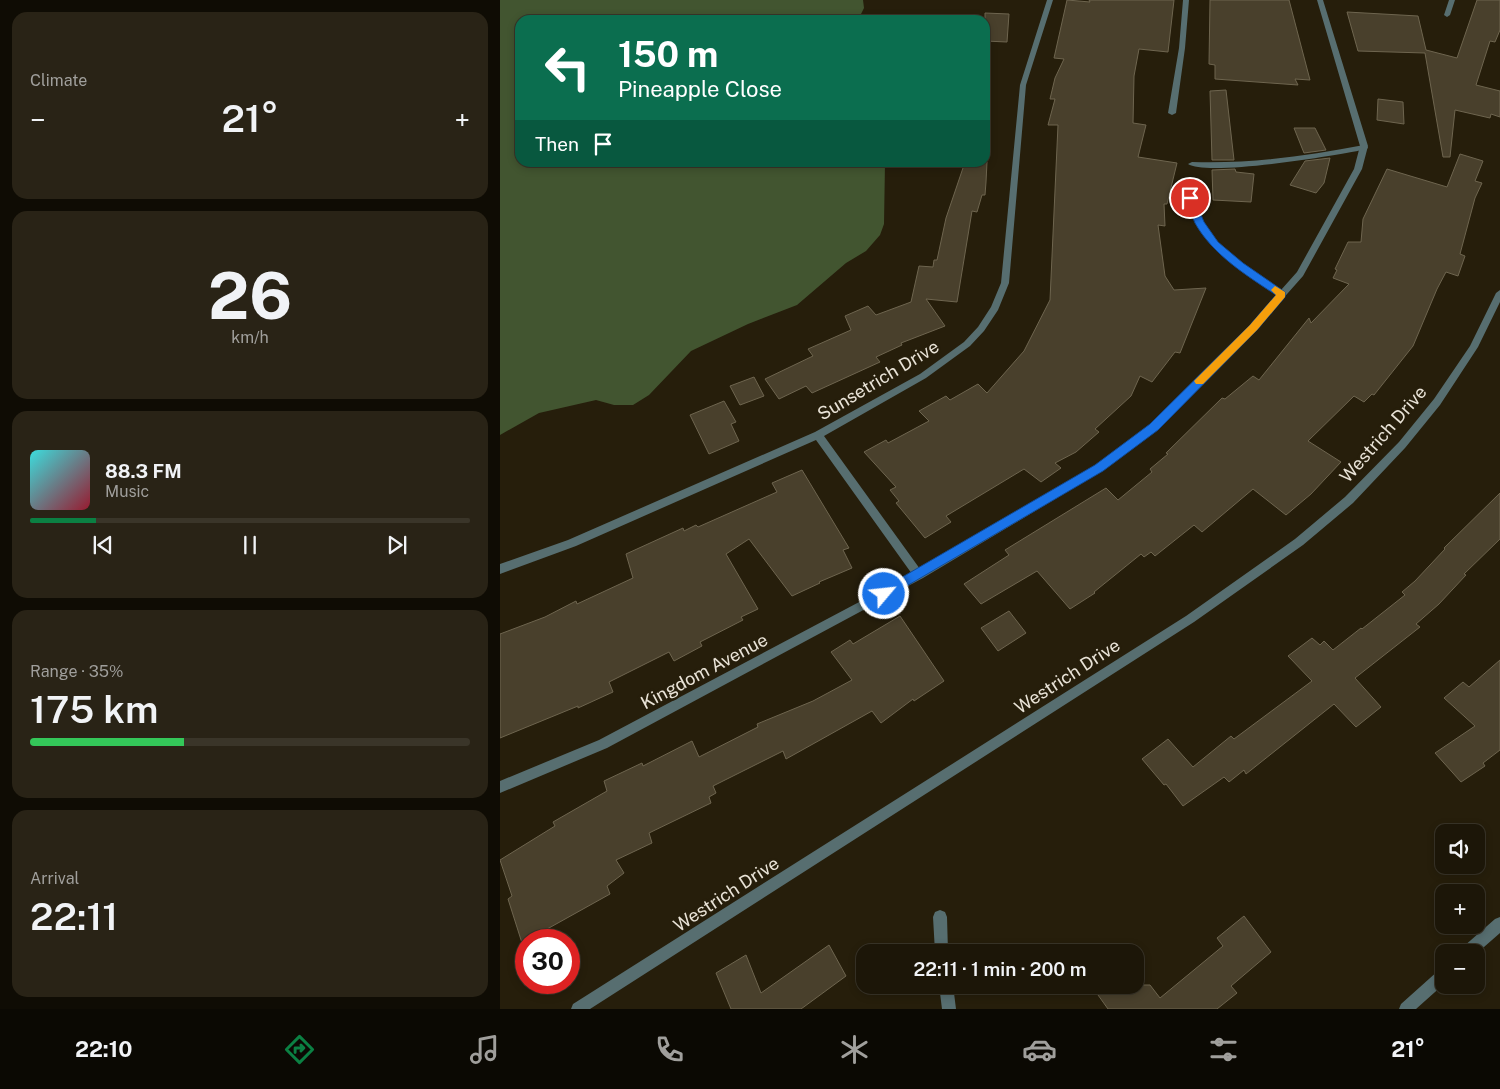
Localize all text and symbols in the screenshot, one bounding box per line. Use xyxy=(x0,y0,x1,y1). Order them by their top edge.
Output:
text: 150 m xyxy=(618,34,718,75)
icon: left xyxy=(535,35,600,100)
text: Climate xyxy=(30,71,87,90)
text: Pineapple Close xyxy=(618,76,782,102)
text: 21° xyxy=(221,96,279,141)
text: − xyxy=(30,103,46,136)
text: + xyxy=(454,103,470,136)
icon: arrive xyxy=(589,130,617,158)
text: Then xyxy=(535,133,579,155)
pin xyxy=(1169,177,1211,219)
icon: arrive xyxy=(1176,184,1204,212)
text: 26 xyxy=(208,257,292,334)
text: km/h xyxy=(231,328,269,347)
street label: Sunsetrich Drive xyxy=(814,336,942,424)
street label: Westrich Drive xyxy=(1335,381,1431,487)
text: 88.3 FM xyxy=(105,460,182,482)
text: Music xyxy=(105,482,149,501)
icon: previous xyxy=(89,531,117,559)
icon: pause xyxy=(236,531,264,559)
icon: next xyxy=(383,531,411,559)
position arrow xyxy=(857,567,909,619)
street label: Kingdom Avenue xyxy=(637,629,771,713)
street label: Westrich Drive xyxy=(1010,634,1124,718)
text: Range · 35% xyxy=(30,662,124,681)
text: 175 km xyxy=(30,687,158,732)
map controls xyxy=(1435,824,1485,994)
button: sound xyxy=(1435,824,1485,874)
street label: Westrich Drive xyxy=(669,852,783,936)
text: Arrival xyxy=(30,869,79,888)
button: + xyxy=(1435,884,1485,934)
text: 22:11 xyxy=(30,894,118,939)
speed limit sign: 30 xyxy=(515,929,580,994)
button: − xyxy=(1435,944,1485,994)
text: 22:11 · 1 min · 200 m xyxy=(913,958,1087,980)
icon: directions xyxy=(282,1032,317,1067)
icon: music xyxy=(467,1032,502,1067)
icon: phone xyxy=(652,1032,687,1067)
icon: climate xyxy=(837,1032,872,1067)
icon: car xyxy=(1022,1032,1057,1067)
icon: filters xyxy=(1206,1032,1241,1067)
text: 22:10 xyxy=(75,1036,132,1062)
text: 21° xyxy=(1391,1036,1425,1062)

